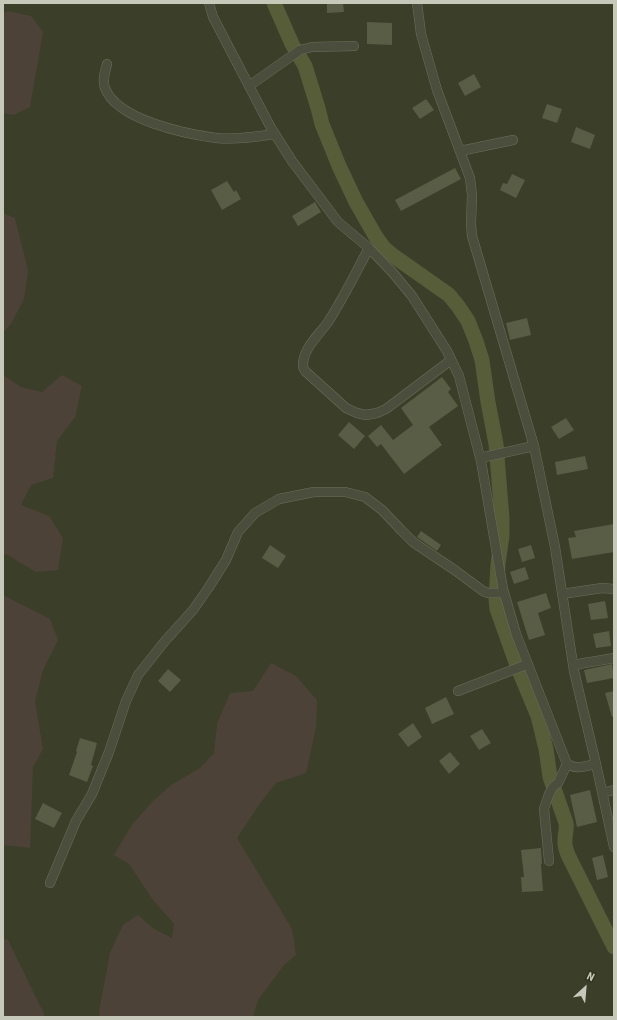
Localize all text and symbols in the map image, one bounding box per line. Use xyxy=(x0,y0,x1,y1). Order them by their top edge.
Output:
north arrow xyxy=(565,968,605,1008)
text: N xyxy=(585,969,596,984)

